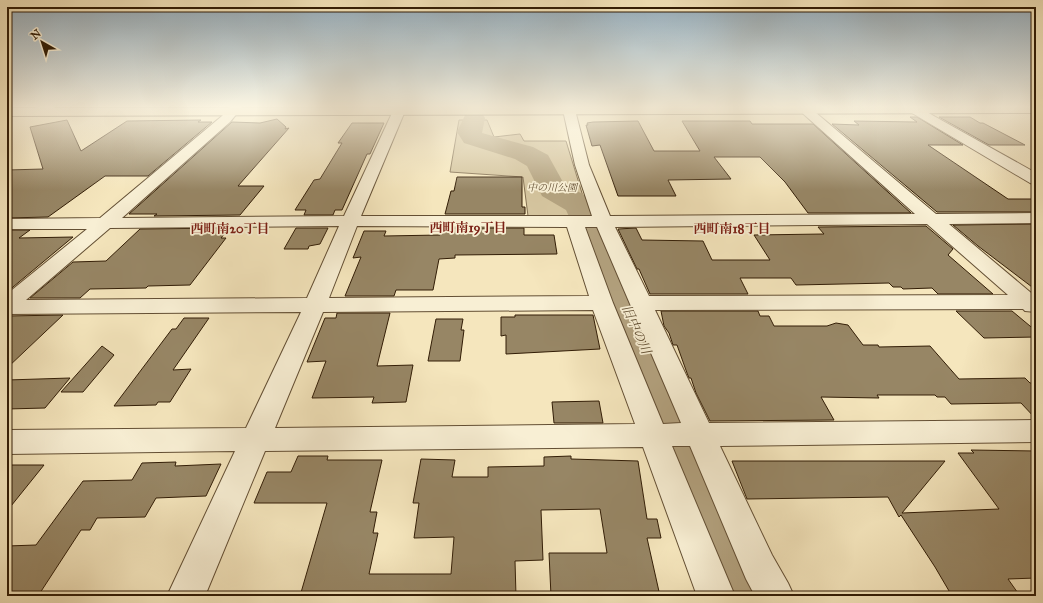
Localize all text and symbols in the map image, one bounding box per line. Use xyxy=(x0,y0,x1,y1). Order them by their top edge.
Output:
north arrow xyxy=(22,22,62,62)
text: N xyxy=(28,26,44,43)
park label: 中の川公園 xyxy=(527,182,579,194)
district label: 西町南19丁目 xyxy=(429,220,507,236)
district label: 西町南20丁目 xyxy=(191,221,269,237)
district label: 西町南18丁目 xyxy=(693,221,771,237)
water label: 旧中の川 xyxy=(618,302,655,358)

